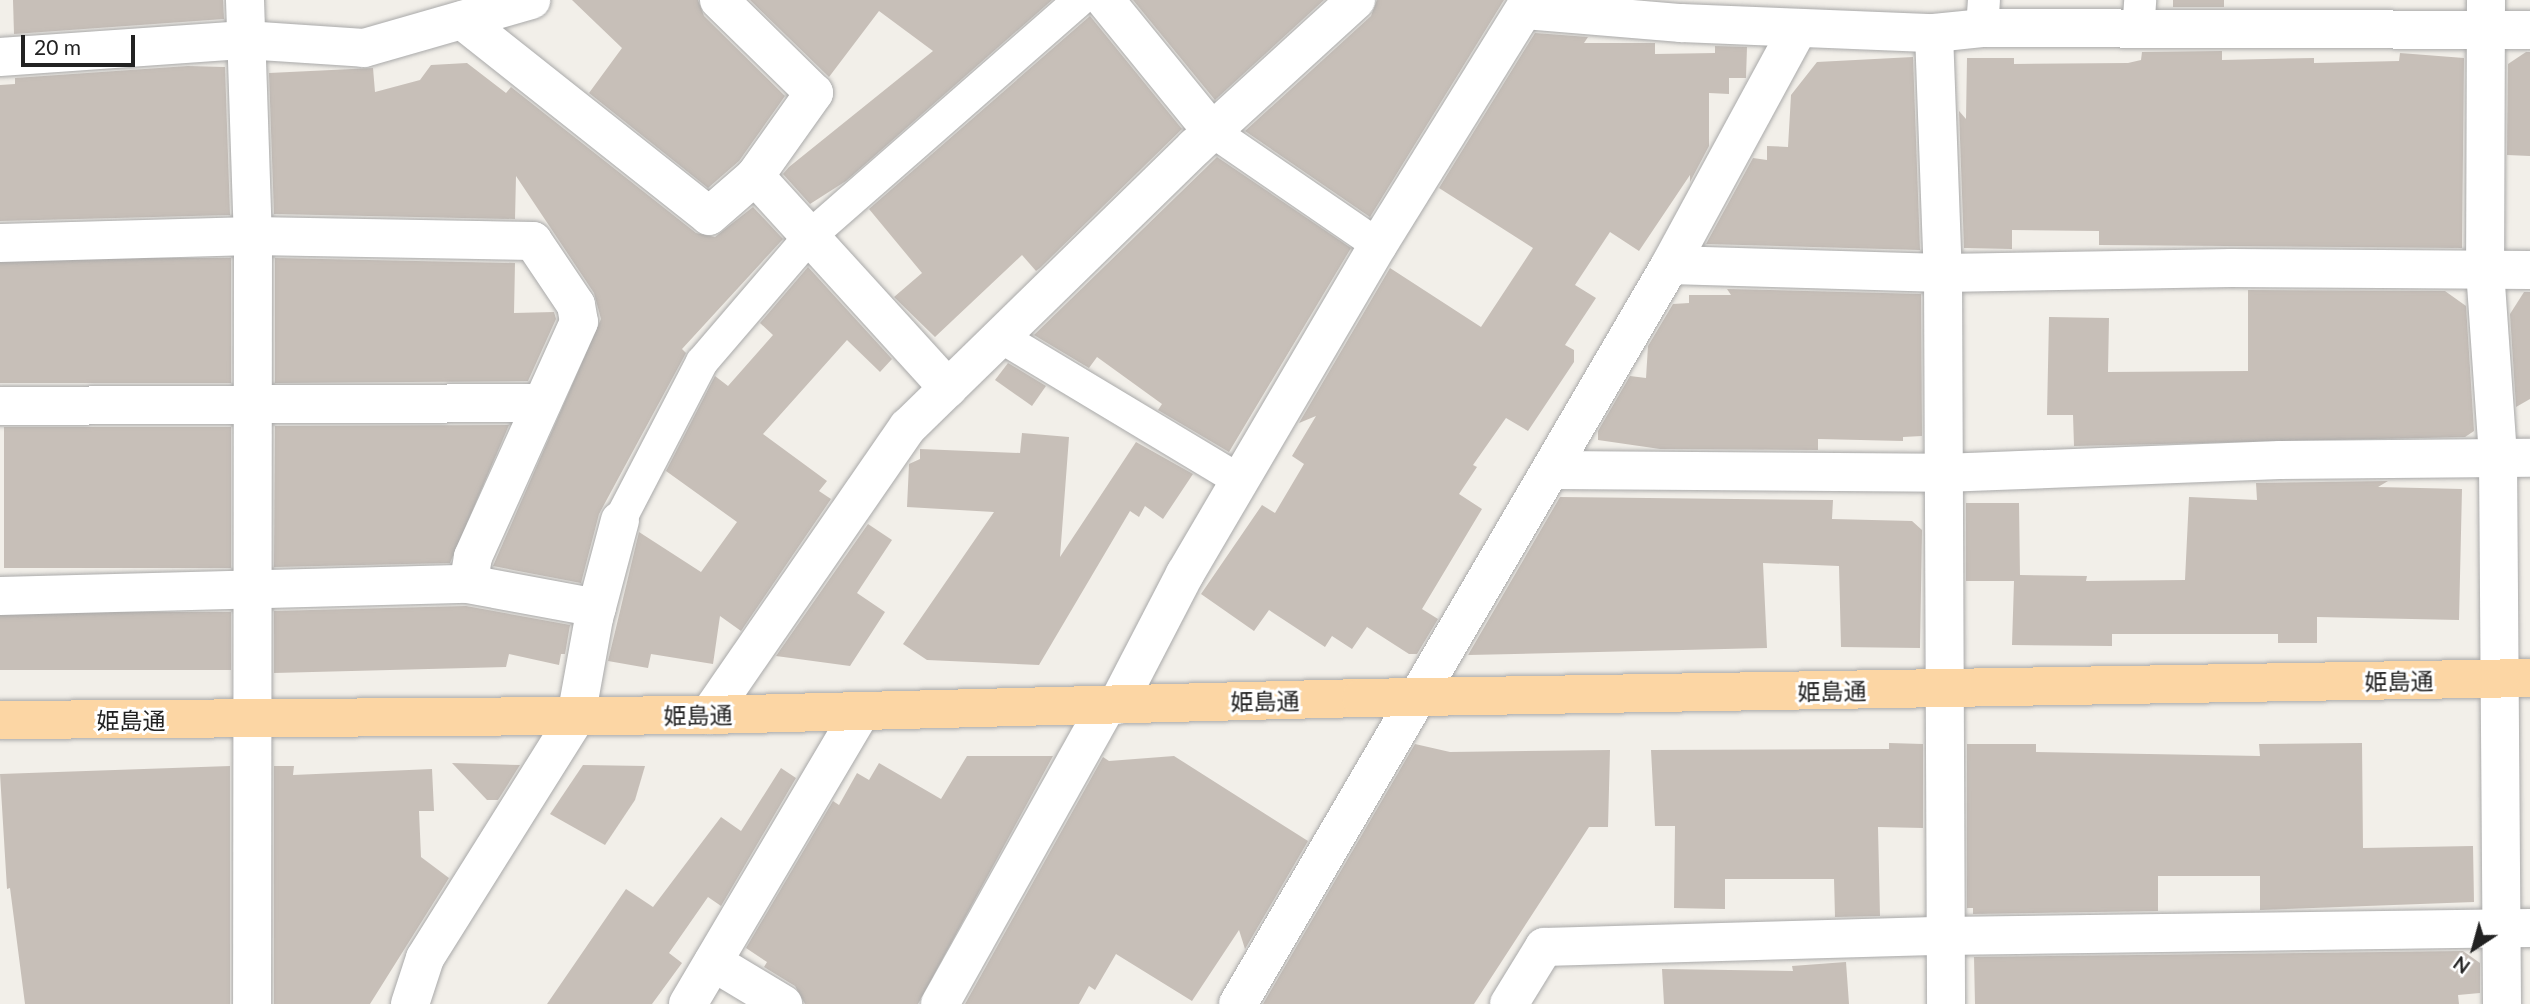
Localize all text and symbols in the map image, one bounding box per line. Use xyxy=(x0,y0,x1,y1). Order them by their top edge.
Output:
scale bar xyxy=(24,21,138,65)
text: 20 m xyxy=(34,34,81,59)
street label: 姫島通 xyxy=(2364,667,2434,695)
street label: 姫島通 xyxy=(1797,677,1867,705)
street label: 姫島通 xyxy=(1230,687,1300,715)
street label: 姫島通 xyxy=(663,701,733,729)
street label: 姫島通 xyxy=(97,706,165,734)
north arrow xyxy=(2439,913,2509,983)
text: N xyxy=(2449,952,2474,979)

